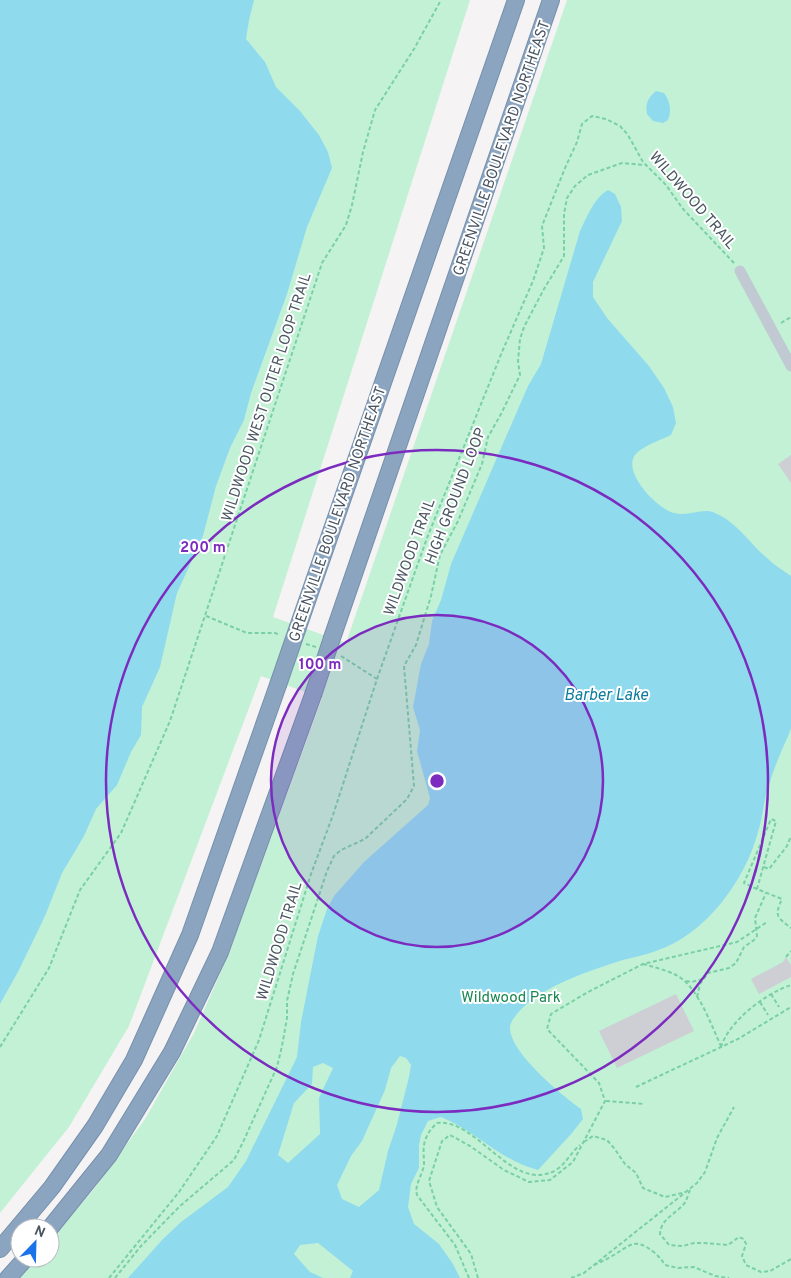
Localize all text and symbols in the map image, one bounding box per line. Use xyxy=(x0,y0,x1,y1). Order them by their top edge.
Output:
street label: GREENVILLE BOULEVARD NORTHEAST xyxy=(450,18,555,279)
street label: WILDWOOD TRAIL xyxy=(644,148,739,254)
street label: WILDWOOD WEST OUTER LOOP TRAIL xyxy=(218,271,317,524)
street label: GREENVILLE BOULEVARD NORTHEAST xyxy=(286,384,391,645)
street label: HIGH GROUND LOOP xyxy=(422,426,491,567)
street label: WILDWOOD TRAIL xyxy=(380,496,440,619)
text: 200 m xyxy=(180,539,226,558)
text: 100 m xyxy=(299,656,341,675)
water label: Barber Lake xyxy=(564,686,649,706)
centre of rings xyxy=(428,772,446,790)
street label: WILDWOOD TRAIL xyxy=(253,880,308,1003)
park label: Wildwood Park xyxy=(461,989,561,1008)
north arrow xyxy=(10,1218,60,1268)
text: N xyxy=(32,1223,47,1242)

